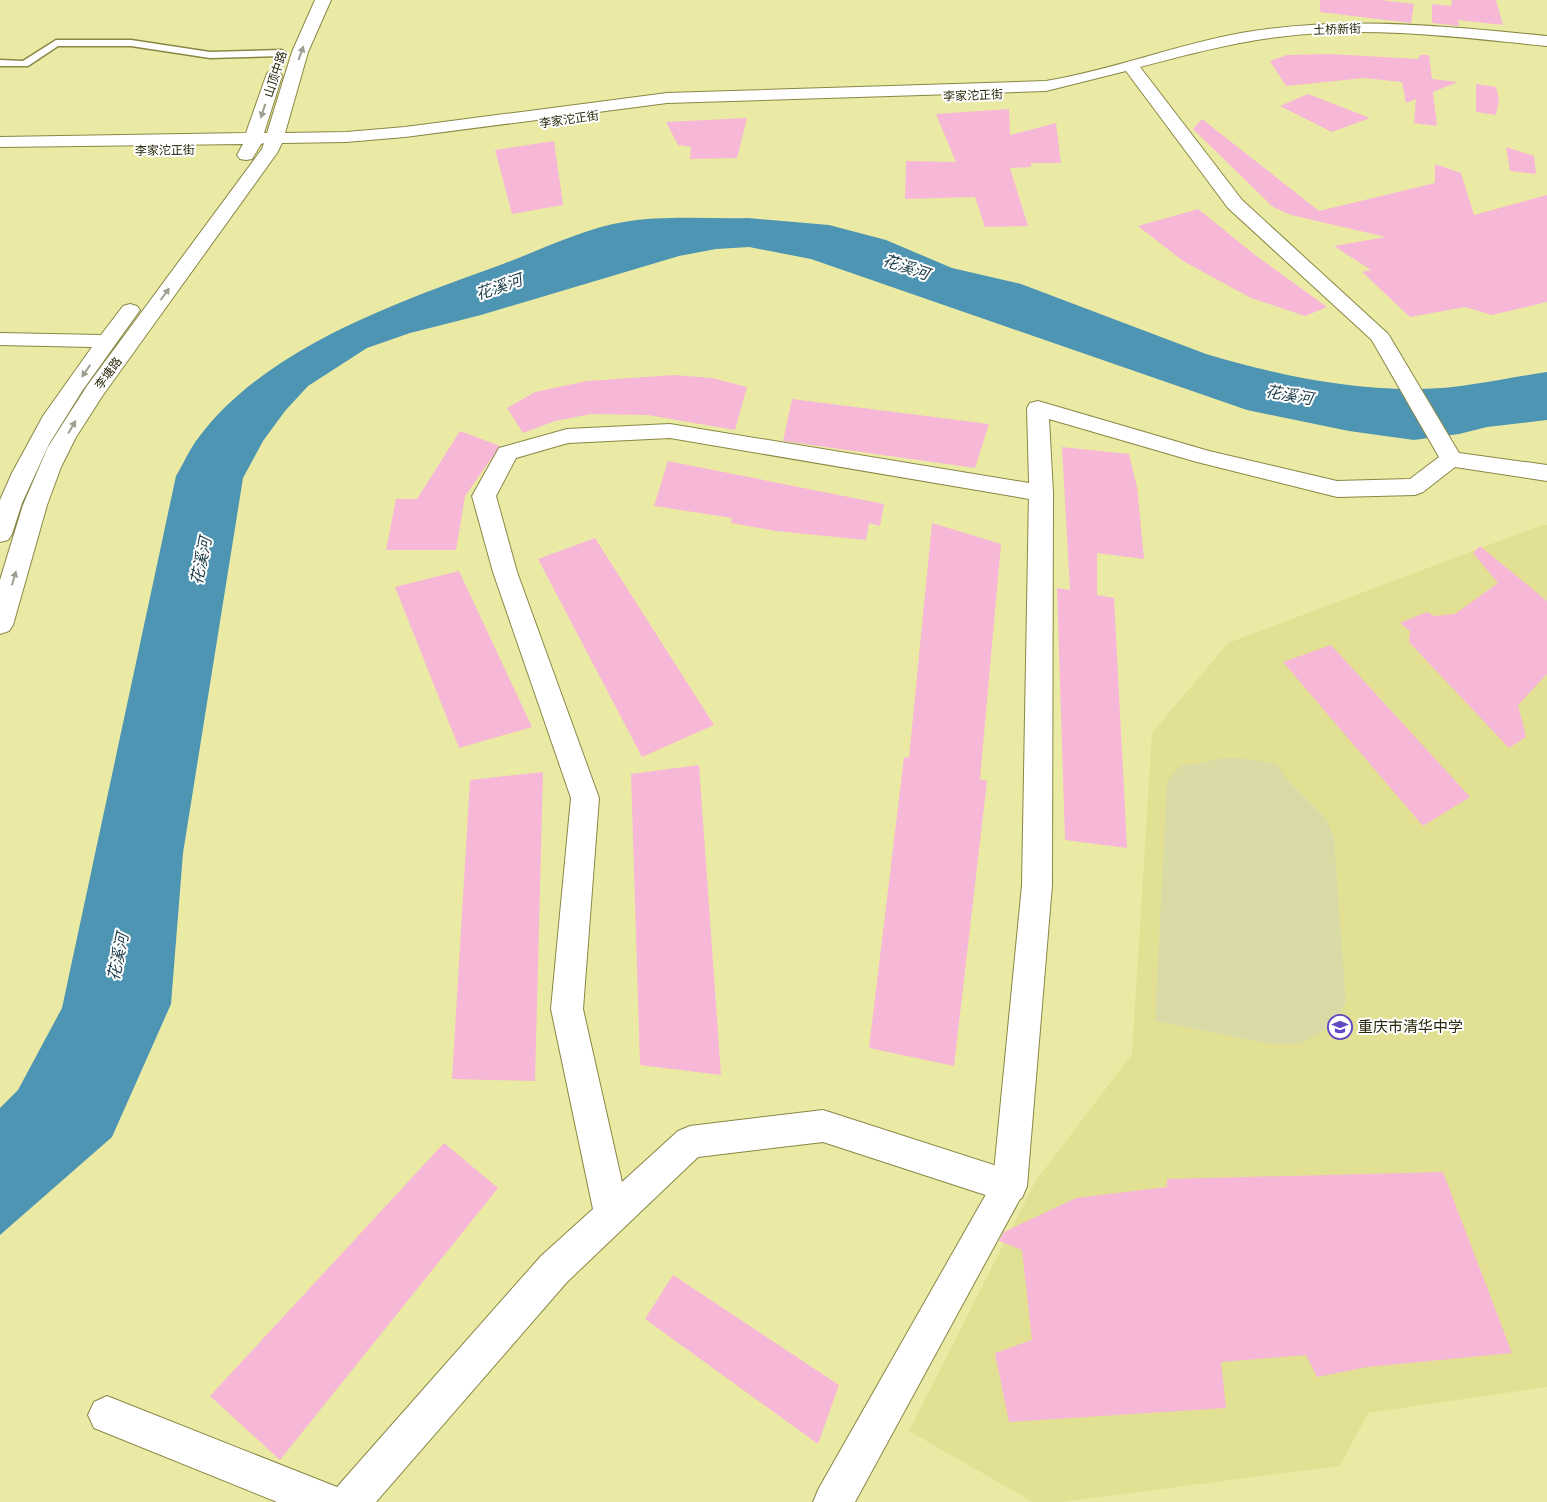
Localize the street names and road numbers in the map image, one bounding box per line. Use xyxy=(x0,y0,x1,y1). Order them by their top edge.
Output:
street label: 土桥新街 xyxy=(1313,21,1361,37)
street label: 山顶中路 xyxy=(260,49,290,99)
street label: 李家沱正街 xyxy=(943,86,1003,104)
street label: 李家沱正街 xyxy=(538,107,600,131)
street label: 李家沱正街 xyxy=(135,142,195,158)
street label: 李塘路 xyxy=(91,354,125,392)

